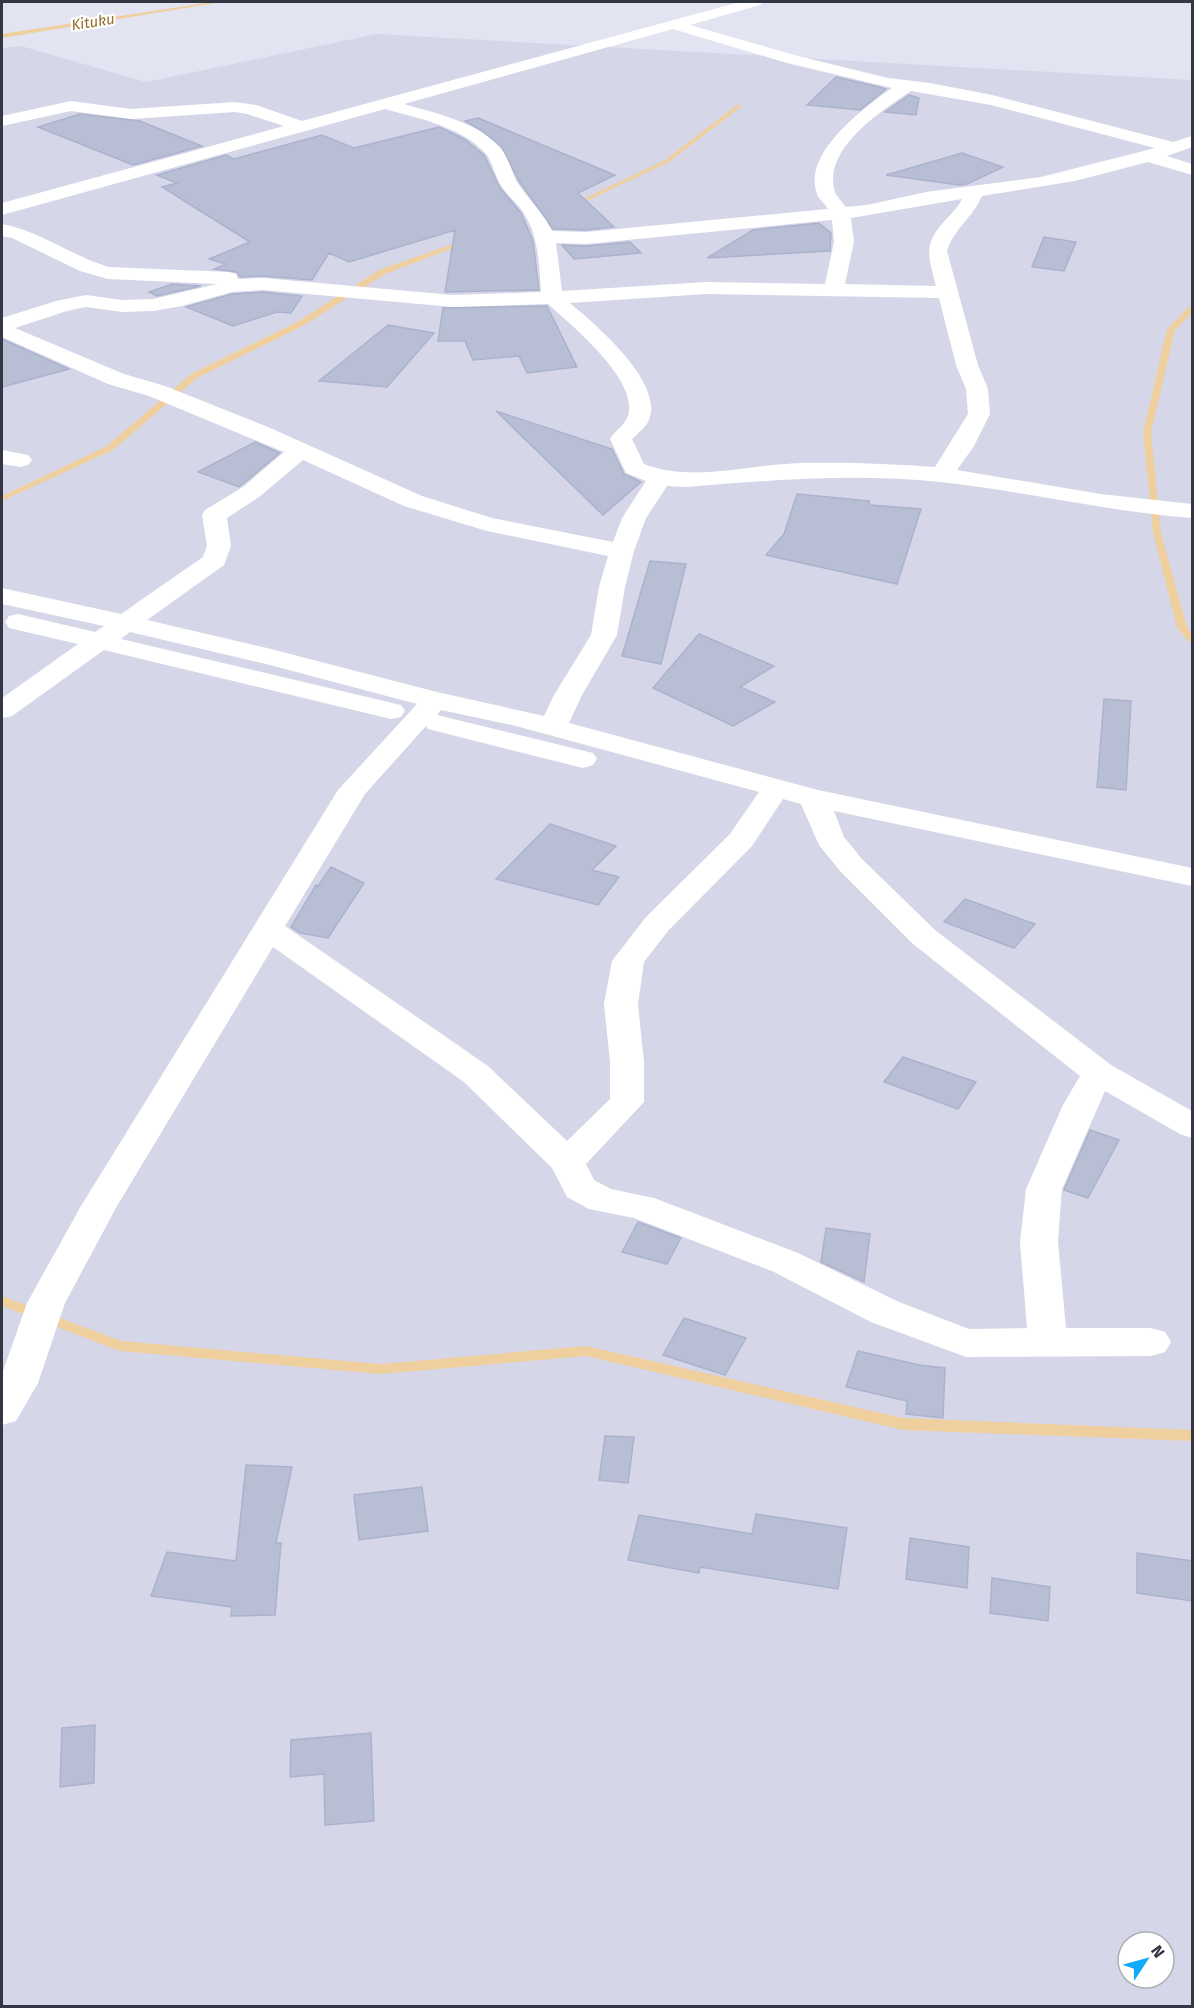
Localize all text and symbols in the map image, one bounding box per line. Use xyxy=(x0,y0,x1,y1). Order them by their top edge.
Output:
water label: Kituku xyxy=(70,10,116,34)
north arrow xyxy=(1116,1930,1176,1990)
text: N xyxy=(1147,1942,1169,1961)

